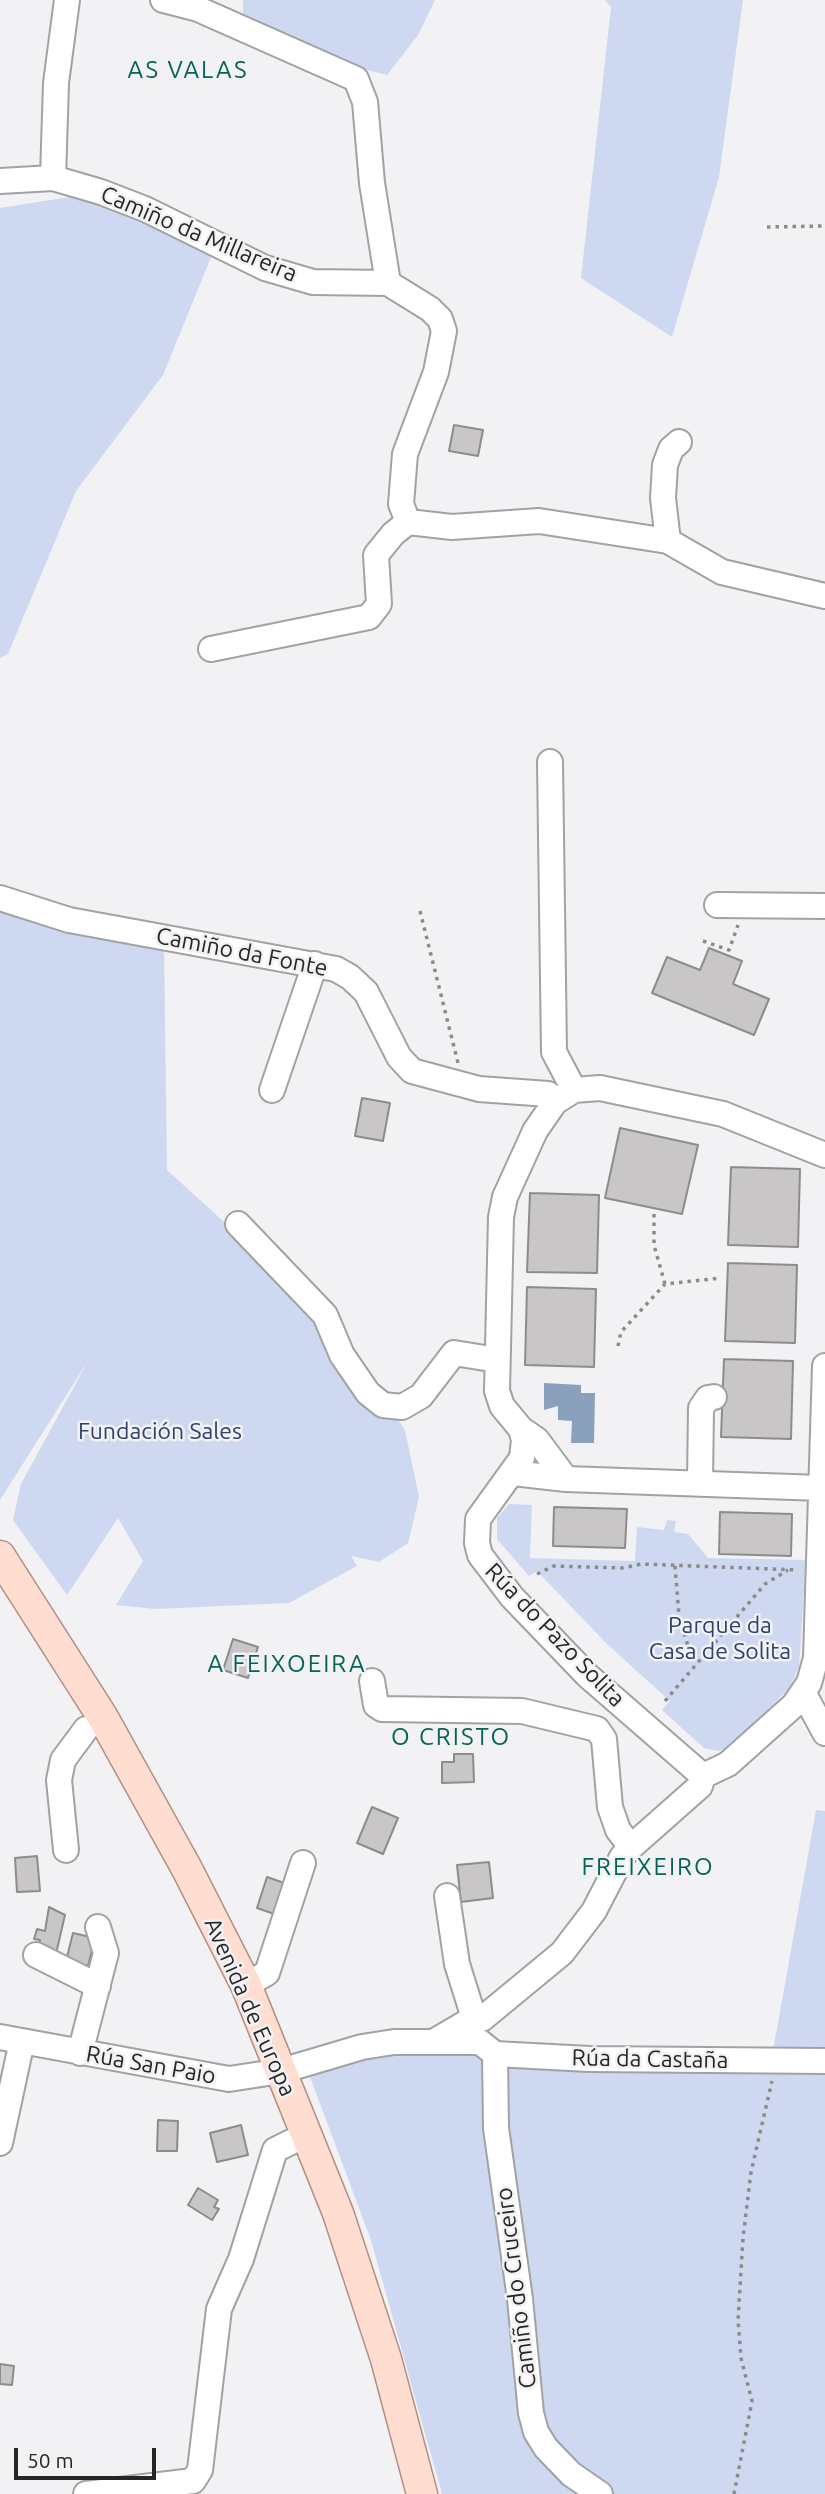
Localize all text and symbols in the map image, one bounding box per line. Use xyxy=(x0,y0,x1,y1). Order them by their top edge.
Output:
district label: AS VALAS xyxy=(128,56,248,84)
street label: Camiño da Millareira xyxy=(97,180,301,288)
street label: Camiño da Fonte xyxy=(154,922,330,982)
park label: Fundación Sales xyxy=(78,1417,242,1445)
street label: Rúa do Pazo Solita xyxy=(479,1557,631,1713)
park label: Parque da Casa de Solita xyxy=(649,1611,791,1665)
district label: A FEIXOEIRA xyxy=(209,1650,365,1678)
district label: O CRISTO xyxy=(392,1723,510,1751)
district label: FREIXEIRO xyxy=(583,1853,713,1881)
street label: Avenida de Europa xyxy=(198,1913,302,2101)
street label: Rúa San Paio xyxy=(84,2040,218,2090)
street label: Rúa da Castaña xyxy=(571,2044,729,2074)
street label: Camiño do Cruceiro xyxy=(490,2186,542,2390)
scale bar xyxy=(18,2434,159,2478)
text: 50 m xyxy=(27,2448,74,2472)

